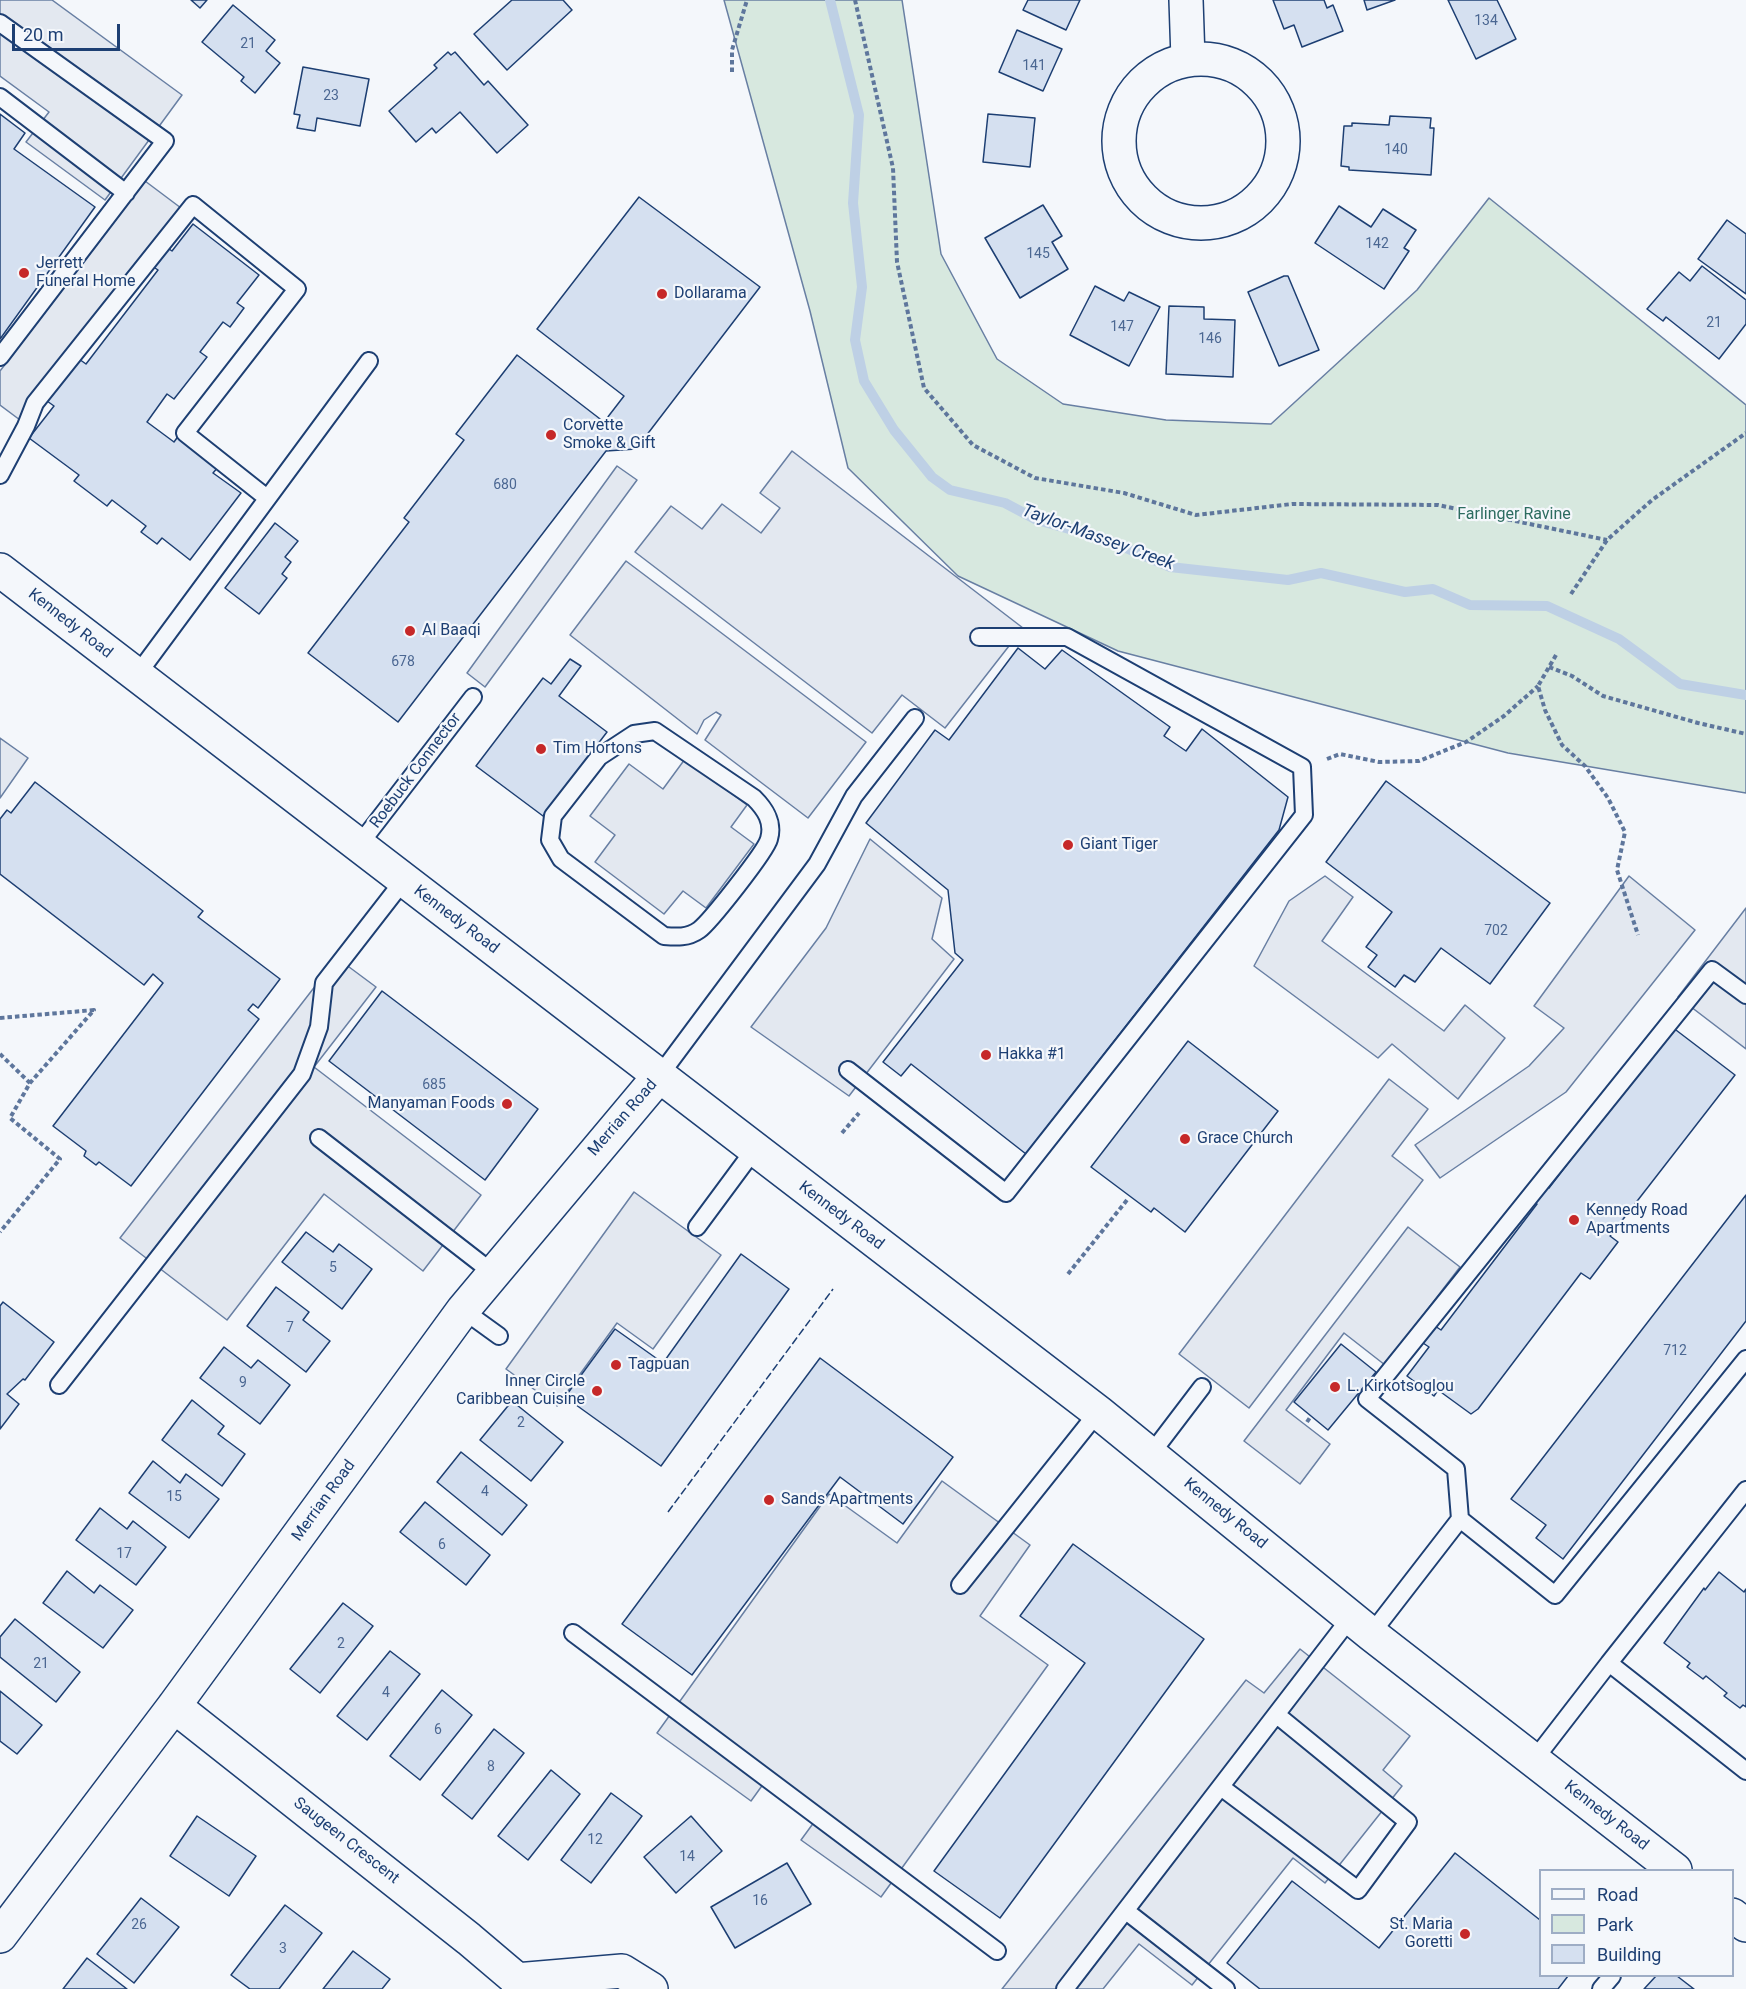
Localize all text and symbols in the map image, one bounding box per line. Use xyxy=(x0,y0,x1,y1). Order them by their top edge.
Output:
scale bar xyxy=(15,12,123,50)
house number: 134 xyxy=(1474,13,1498,29)
text: 20 m xyxy=(23,24,63,45)
house number: 21 xyxy=(240,36,256,52)
house number: 141 xyxy=(1022,58,1046,74)
house number: 23 xyxy=(323,88,339,104)
house number: 140 xyxy=(1384,142,1408,158)
house number: 142 xyxy=(1365,236,1389,252)
house number: 145 xyxy=(1026,246,1050,262)
place label: Jerrett Funeral Home xyxy=(36,254,136,292)
marker: Jerrett Funeral Home xyxy=(17,266,31,280)
place label: Dollarama xyxy=(674,284,747,304)
marker: Dollarama xyxy=(655,287,669,301)
house number: 21 xyxy=(1706,315,1722,331)
house number: 147 xyxy=(1110,319,1134,335)
house number: 146 xyxy=(1198,331,1222,347)
place label: Corvette Smoke & Gift xyxy=(563,416,656,454)
marker: Corvette Smoke & Gift xyxy=(544,428,558,442)
house number: 680 xyxy=(493,477,517,493)
water label: Taylor-Massey Creek xyxy=(1019,500,1177,576)
park label: Farlinger Ravine xyxy=(1457,505,1571,525)
street label: Kennedy Road xyxy=(24,585,116,663)
place label: Al Baaqi xyxy=(422,621,481,641)
marker: Al Baaqi xyxy=(403,624,417,638)
house number: 678 xyxy=(391,654,415,670)
street label: Roebuck Connector xyxy=(366,710,466,832)
place label: Tim Hortons xyxy=(553,739,642,759)
marker: Tim Hortons xyxy=(534,742,548,756)
place label: Giant Tiger xyxy=(1080,835,1158,855)
marker: Giant Tiger xyxy=(1061,838,1075,852)
street label: Kennedy Road xyxy=(410,882,502,958)
house number: 702 xyxy=(1484,923,1508,939)
place label: Hakka #1 xyxy=(998,1045,1066,1065)
marker: Hakka #1 xyxy=(979,1048,993,1062)
street label: Merrian Road xyxy=(584,1076,662,1160)
house number: 685 xyxy=(422,1077,446,1093)
place label: Manyaman Foods xyxy=(368,1094,495,1114)
marker: Manyaman Foods xyxy=(500,1097,514,1111)
place label: Grace Church xyxy=(1197,1129,1293,1149)
marker: Grace Church xyxy=(1178,1132,1192,1146)
street label: Kennedy Road xyxy=(795,1178,887,1254)
place label: Kennedy Road Apartments xyxy=(1586,1201,1688,1239)
marker: Kennedy Road Apartments xyxy=(1567,1213,1581,1227)
house number: 5 xyxy=(329,1260,337,1276)
house number: 7 xyxy=(286,1320,294,1336)
house number: 712 xyxy=(1663,1343,1687,1359)
place label: Tagpuan xyxy=(628,1355,690,1375)
marker: Tagpuan xyxy=(609,1358,623,1372)
place label: Inner Circle Caribbean Cuisine xyxy=(456,1372,585,1410)
house number: 9 xyxy=(239,1375,247,1391)
place label: L. Kirkotsoglou xyxy=(1347,1377,1454,1397)
marker: L. Kirkotsoglou xyxy=(1328,1380,1342,1394)
marker: Inner Circle Caribbean Cuisine xyxy=(590,1384,604,1398)
house number: 2 xyxy=(517,1415,525,1431)
street label: Merrian Road xyxy=(288,1457,360,1545)
street label: Kennedy Road xyxy=(1179,1475,1271,1553)
house number: 4 xyxy=(481,1484,489,1500)
house number: 15 xyxy=(166,1489,182,1505)
place label: Sands Apartments xyxy=(781,1490,913,1510)
marker: Sands Apartments xyxy=(762,1493,776,1507)
house number: 6 xyxy=(438,1537,446,1553)
house number: 17 xyxy=(116,1546,132,1562)
house number: 2 xyxy=(337,1636,345,1652)
house number: 21 xyxy=(33,1656,49,1672)
house number: 4 xyxy=(382,1685,390,1701)
house number: 6 xyxy=(434,1722,442,1738)
house number: 8 xyxy=(487,1759,495,1775)
street label: Kennedy Road xyxy=(1560,1777,1652,1855)
street label: Saugeen Crescent xyxy=(289,1794,403,1888)
house number: 12 xyxy=(587,1832,603,1848)
house number: 14 xyxy=(679,1849,695,1865)
legend xyxy=(1539,1869,1734,1977)
text: Road xyxy=(1597,1884,1638,1905)
house number: 16 xyxy=(752,1893,768,1909)
text: Park xyxy=(1597,1914,1633,1935)
place label: St. Maria Goretti xyxy=(1389,1915,1453,1953)
house number: 26 xyxy=(131,1917,147,1933)
marker: St. Maria Goretti xyxy=(1458,1927,1472,1941)
house number: 3 xyxy=(279,1941,287,1957)
text: Building xyxy=(1597,1944,1661,1965)

